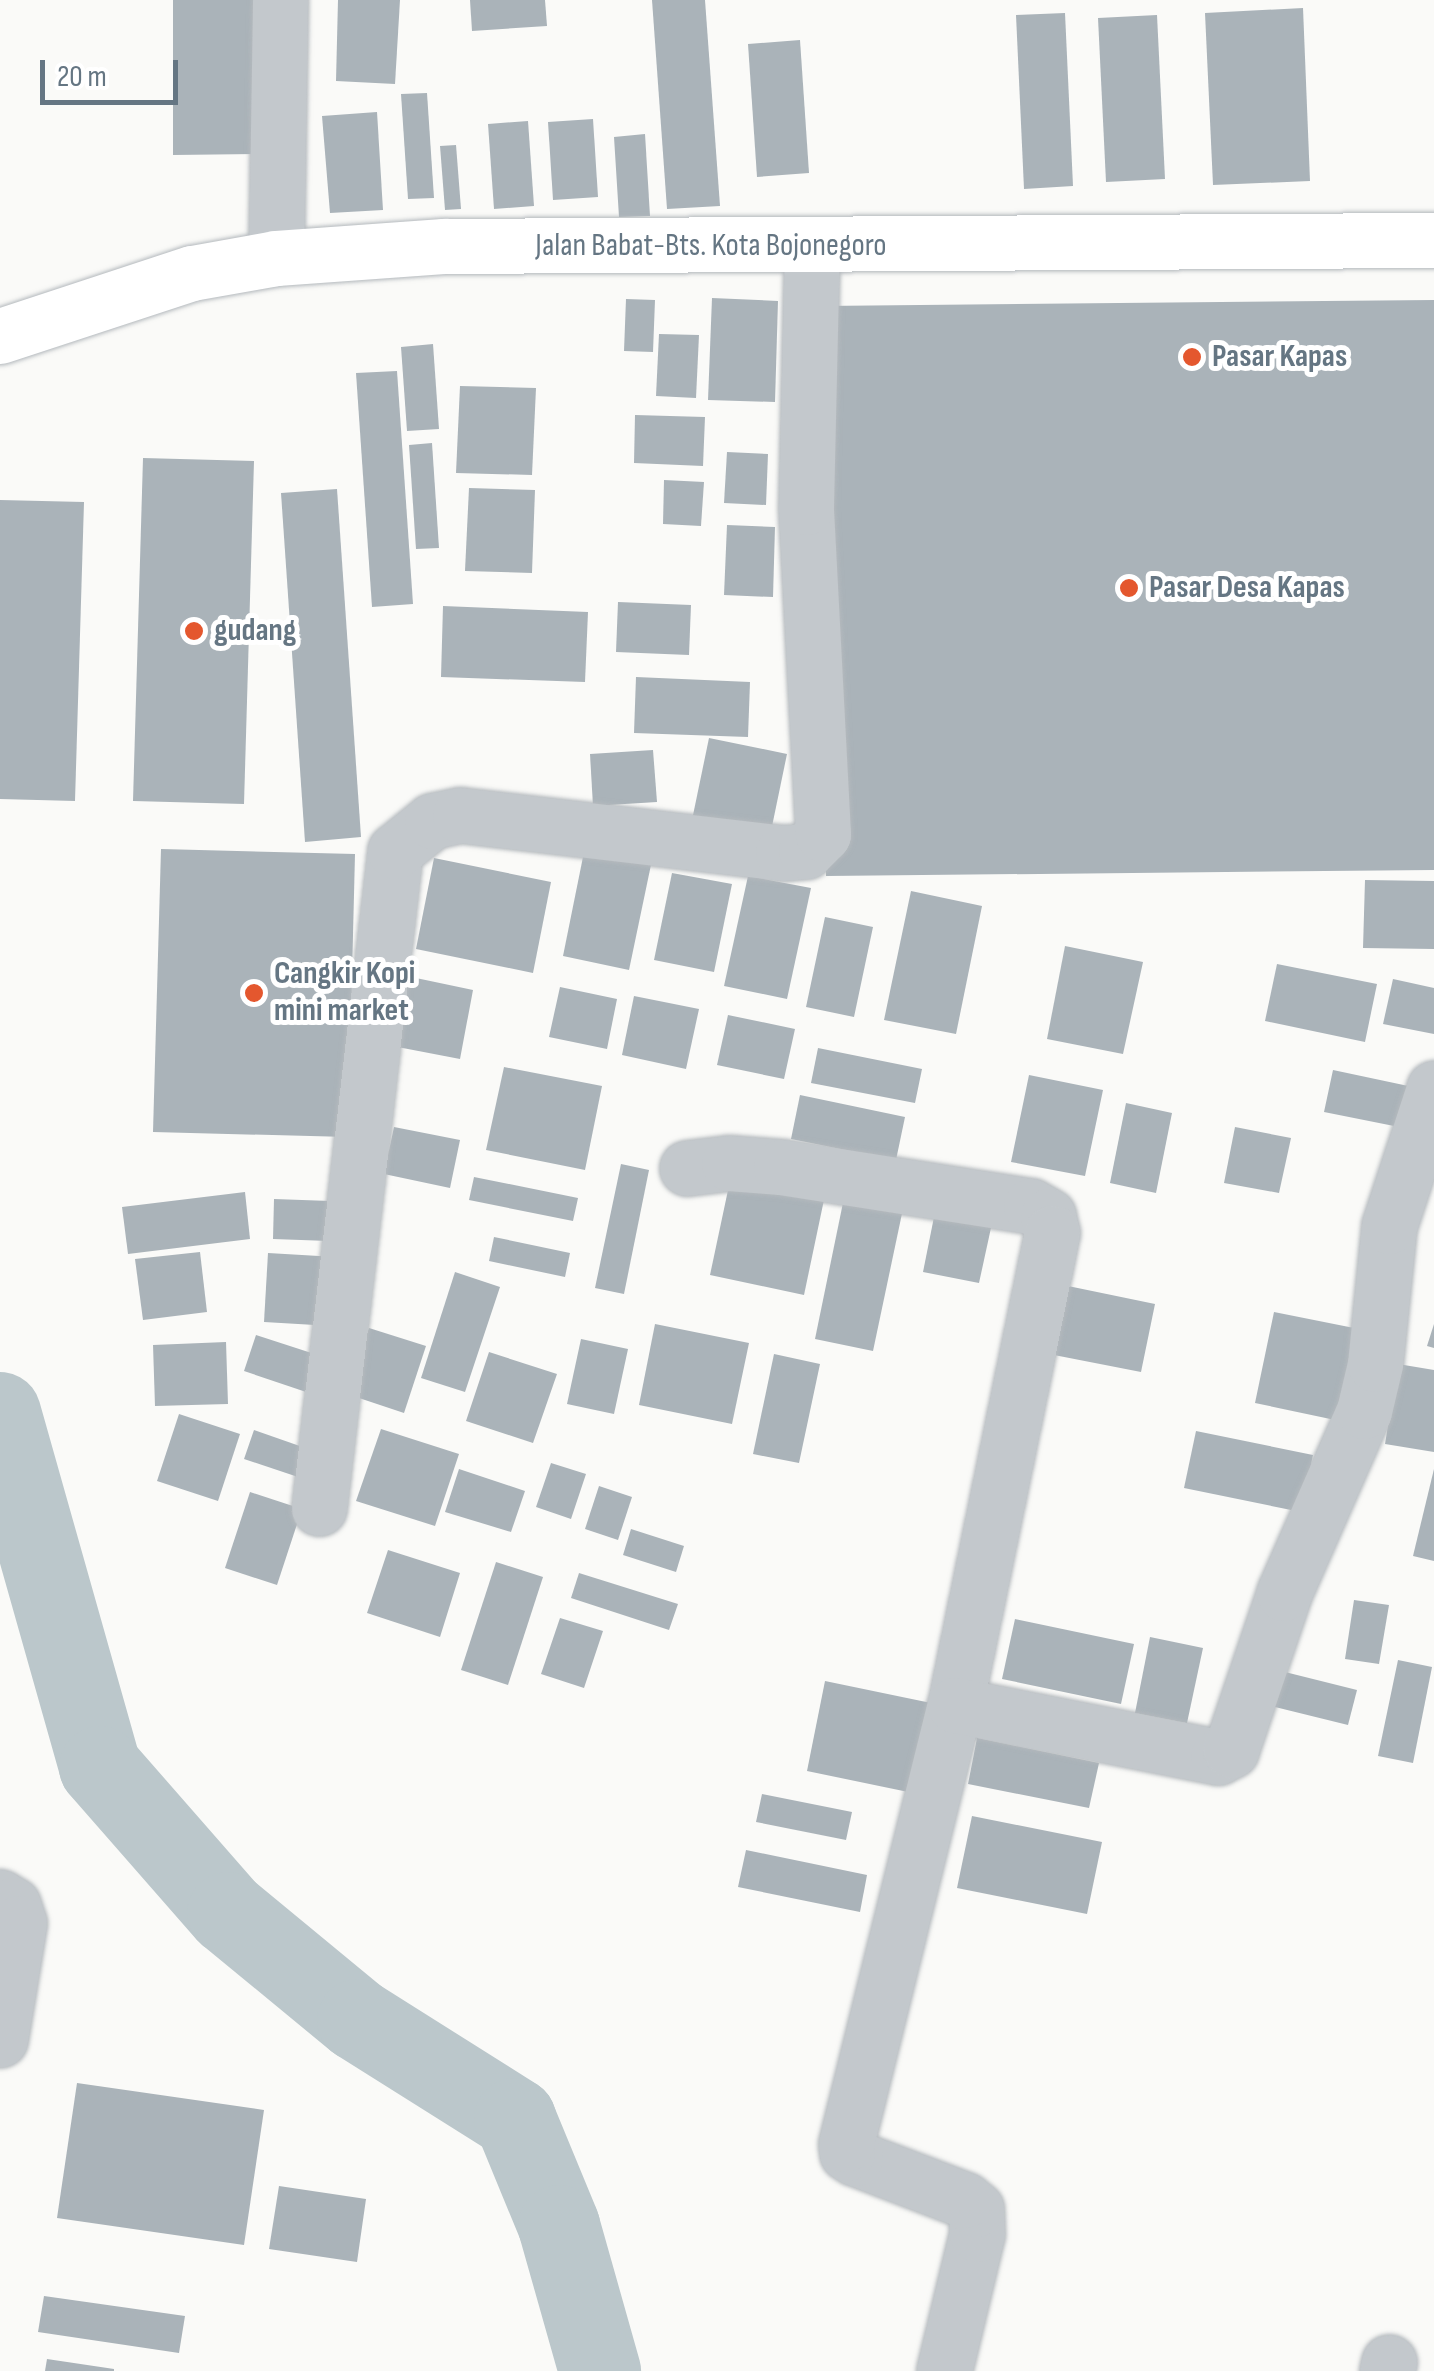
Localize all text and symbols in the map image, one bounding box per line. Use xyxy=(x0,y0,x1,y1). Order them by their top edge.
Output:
scale bar xyxy=(45,40,182,102)
text: 20 m xyxy=(57,59,107,95)
street label: Jalan Babat-Bts. Kota Bojonegoro xyxy=(535,227,887,265)
place label: Pasar Kapas xyxy=(1212,338,1347,376)
marker: Pasar Kapas xyxy=(1181,346,1203,368)
place label: Pasar Desa Kapas xyxy=(1149,569,1345,607)
marker: Pasar Desa Kapas xyxy=(1118,577,1140,599)
place label: gudang xyxy=(214,612,296,650)
marker: gudang xyxy=(183,620,205,642)
place label: Cangkir Kopi mini market xyxy=(274,956,415,1031)
marker: Cangkir Kopi mini market xyxy=(243,982,265,1004)

